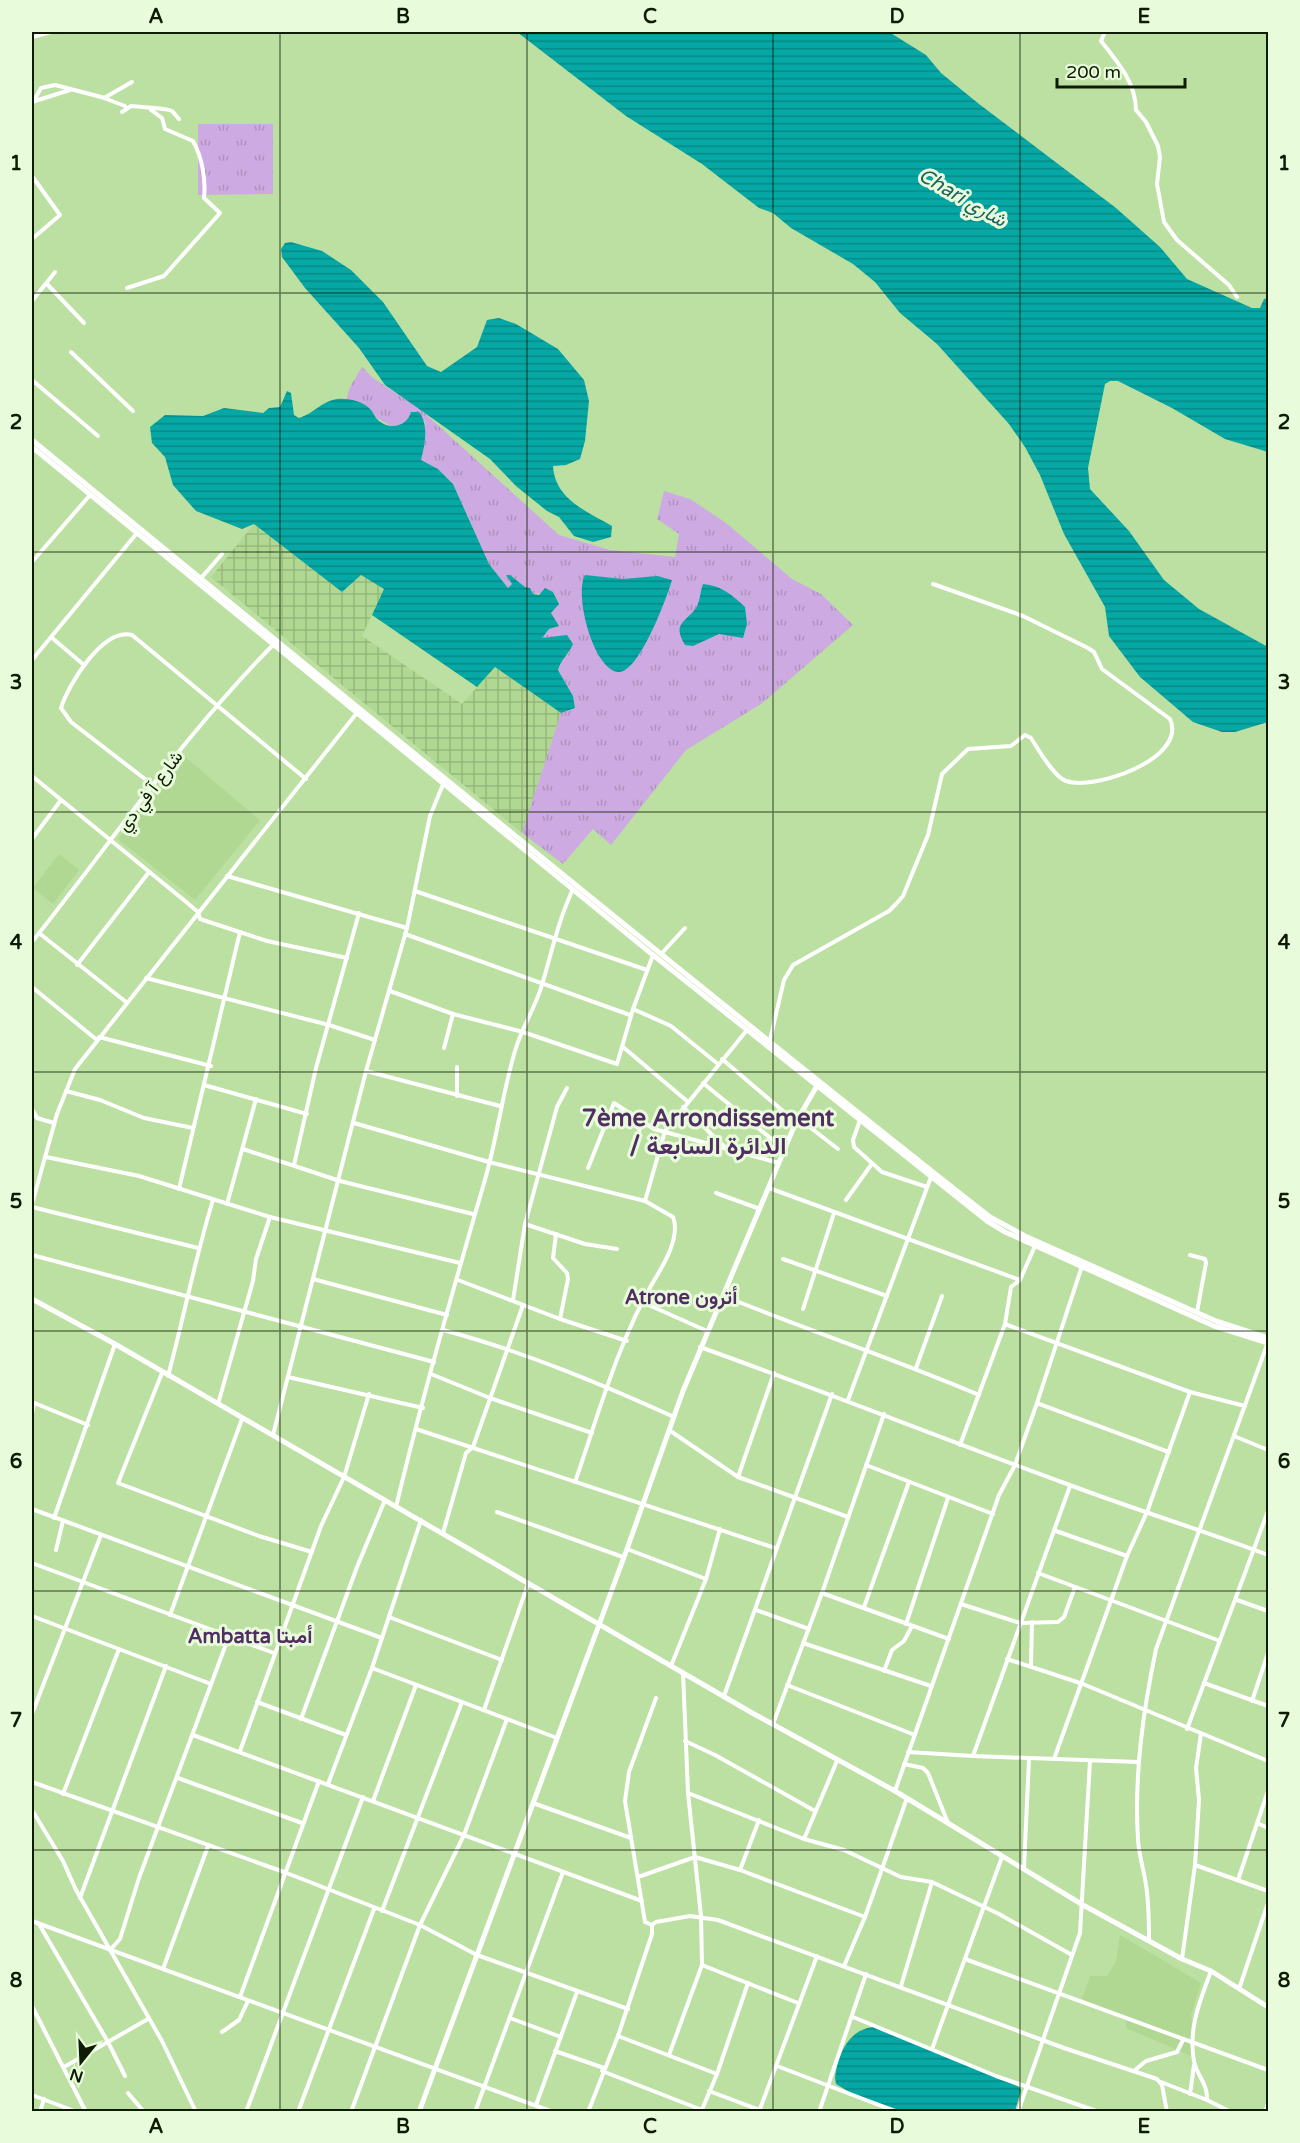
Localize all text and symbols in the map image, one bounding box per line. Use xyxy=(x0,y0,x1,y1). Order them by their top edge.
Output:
text: A xyxy=(149,5,164,29)
text: B xyxy=(396,5,410,29)
text: C xyxy=(643,5,657,29)
text: D xyxy=(889,5,905,29)
text: E xyxy=(1138,5,1151,29)
scale bar xyxy=(1057,51,1184,89)
text: 200 m xyxy=(1066,61,1121,83)
text: 1 xyxy=(10,152,22,176)
text: 1 xyxy=(1278,152,1290,176)
water label: Chari شاري xyxy=(912,163,1011,236)
text: 2 xyxy=(10,411,22,435)
text: 2 xyxy=(1278,411,1290,435)
text: 3 xyxy=(10,671,22,695)
text: 3 xyxy=(1278,671,1290,695)
street label: شارع آ في دي xyxy=(112,746,191,838)
text: 4 xyxy=(10,931,23,955)
text: 4 xyxy=(1278,931,1291,955)
district label: 7ème Arrondissement / الدائرة السابعة xyxy=(582,1104,835,1161)
text: 5 xyxy=(10,1190,22,1214)
text: 5 xyxy=(1278,1190,1290,1214)
district label: Atrone أترون xyxy=(625,1286,737,1310)
text: 6 xyxy=(10,1450,22,1474)
text: 6 xyxy=(1278,1450,1290,1474)
district label: Ambatta أمبتا xyxy=(188,1625,312,1649)
text: 7 xyxy=(10,1709,22,1733)
text: 7 xyxy=(1278,1709,1290,1733)
text: 8 xyxy=(10,1969,22,1993)
text: 8 xyxy=(1278,1969,1290,1993)
north arrow xyxy=(51,2032,111,2092)
text: N xyxy=(67,2064,86,2087)
text: A xyxy=(149,2115,164,2139)
text: B xyxy=(396,2115,410,2139)
text: C xyxy=(643,2115,657,2139)
text: D xyxy=(889,2115,905,2139)
text: E xyxy=(1138,2115,1151,2139)

